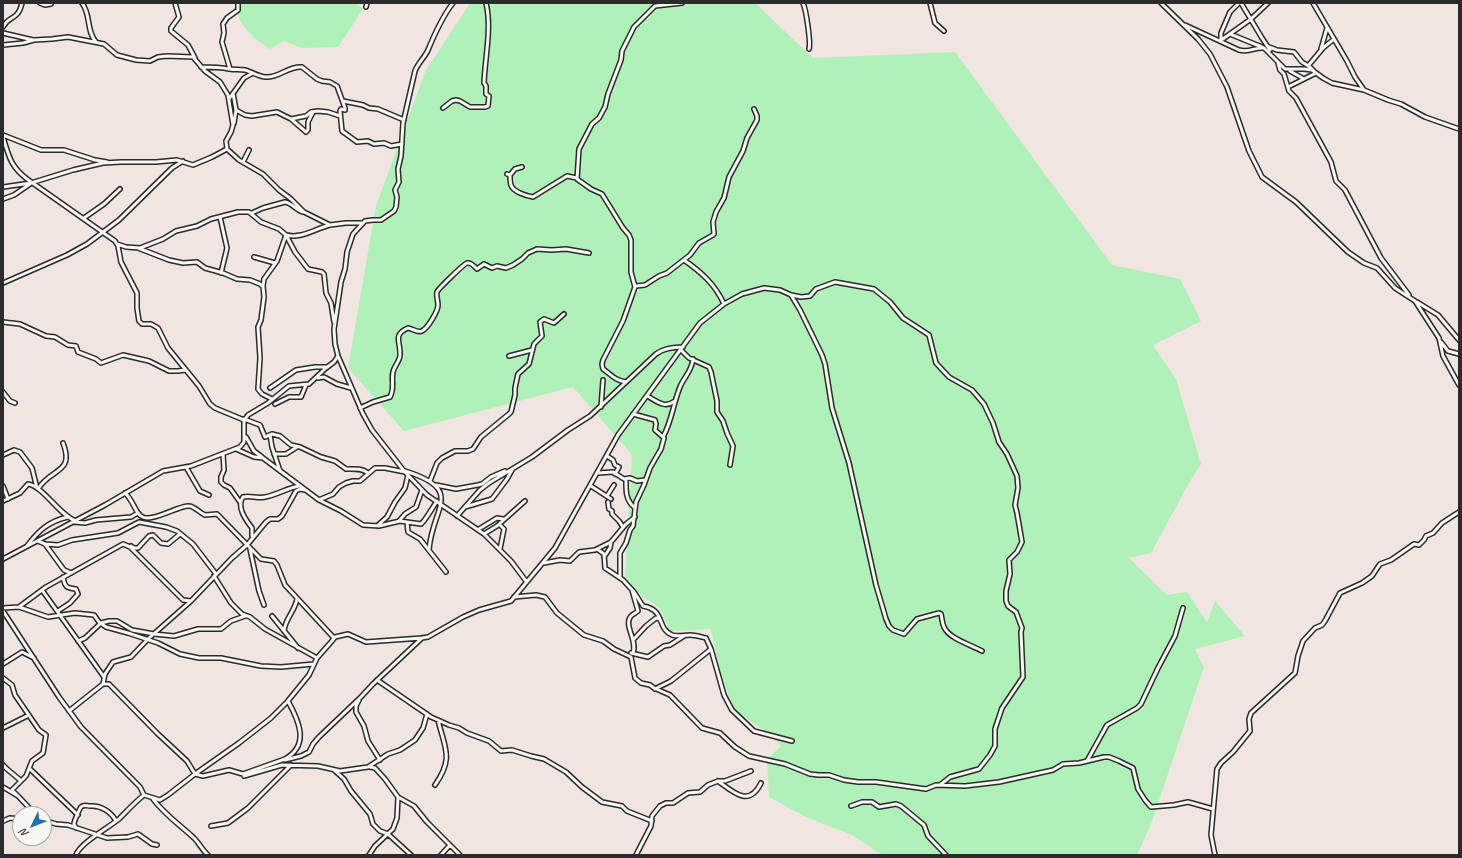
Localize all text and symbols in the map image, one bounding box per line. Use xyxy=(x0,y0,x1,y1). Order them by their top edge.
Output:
north arrow xyxy=(12,806,52,846)
text: N xyxy=(17,826,31,841)

